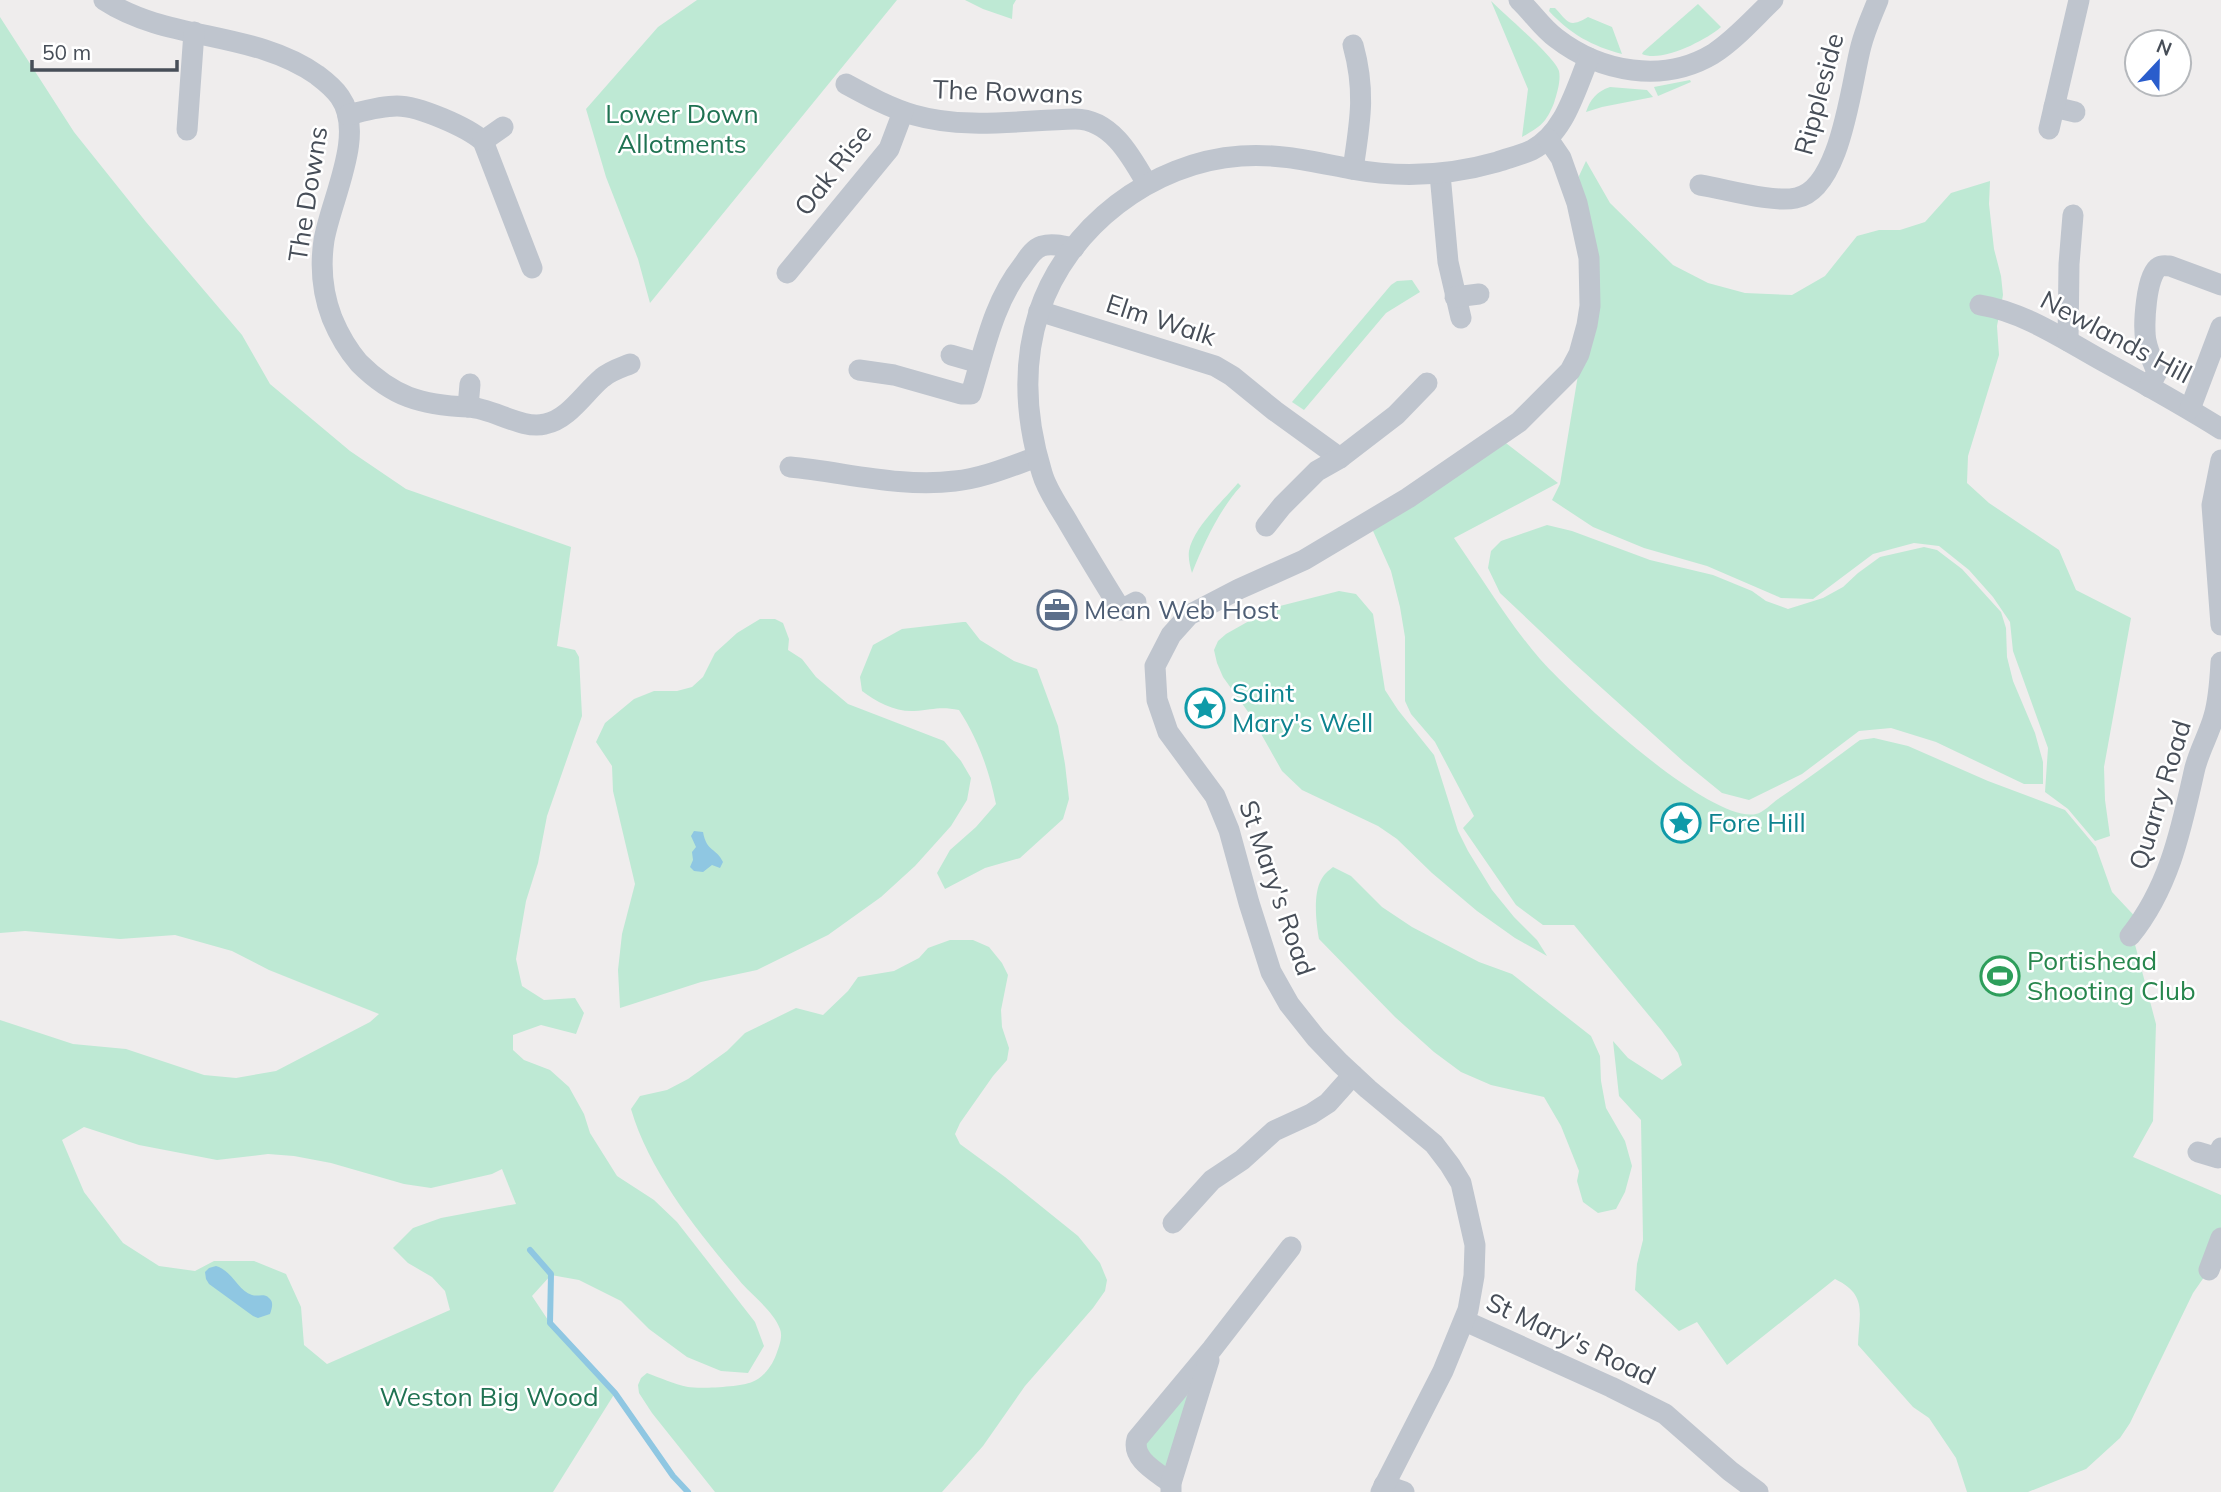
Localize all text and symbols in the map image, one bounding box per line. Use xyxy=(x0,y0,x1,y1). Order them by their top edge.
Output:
scale bar xyxy=(32,28,177,72)
north arrow xyxy=(2123,28,2193,98)
street label: Rippleside xyxy=(1786,29,1851,158)
text: N xyxy=(2153,33,2176,61)
text: 50 m xyxy=(42,39,91,65)
street label: The Rowans xyxy=(932,72,1084,111)
park label: Lower Down Allotments xyxy=(605,97,759,160)
street label: Oak Rise xyxy=(787,117,879,222)
street label: The Downs xyxy=(281,124,334,264)
street label: Newlands Hill xyxy=(2035,283,2198,390)
street label: Elm Walk xyxy=(1102,286,1221,353)
office icon: Mean Web Host xyxy=(1036,589,1078,631)
place label: Mean Web Host xyxy=(1084,593,1279,626)
place label: Saint Mary's Well xyxy=(1232,676,1373,739)
place icon: Saint Mary's Well xyxy=(1184,687,1226,729)
street label: Quarry Road xyxy=(2121,716,2198,874)
street label: St Mary's Road xyxy=(1232,796,1323,980)
place icon: Fore Hill xyxy=(1660,802,1702,844)
place label: Fore Hill xyxy=(1708,806,1806,839)
place label: Portishead Shooting Club xyxy=(2027,944,2196,1007)
sports icon: Portishead Shooting Club xyxy=(1979,955,2021,997)
street label: St Mary's Road xyxy=(1481,1285,1661,1392)
park label: Weston Big Wood xyxy=(379,1380,599,1413)

